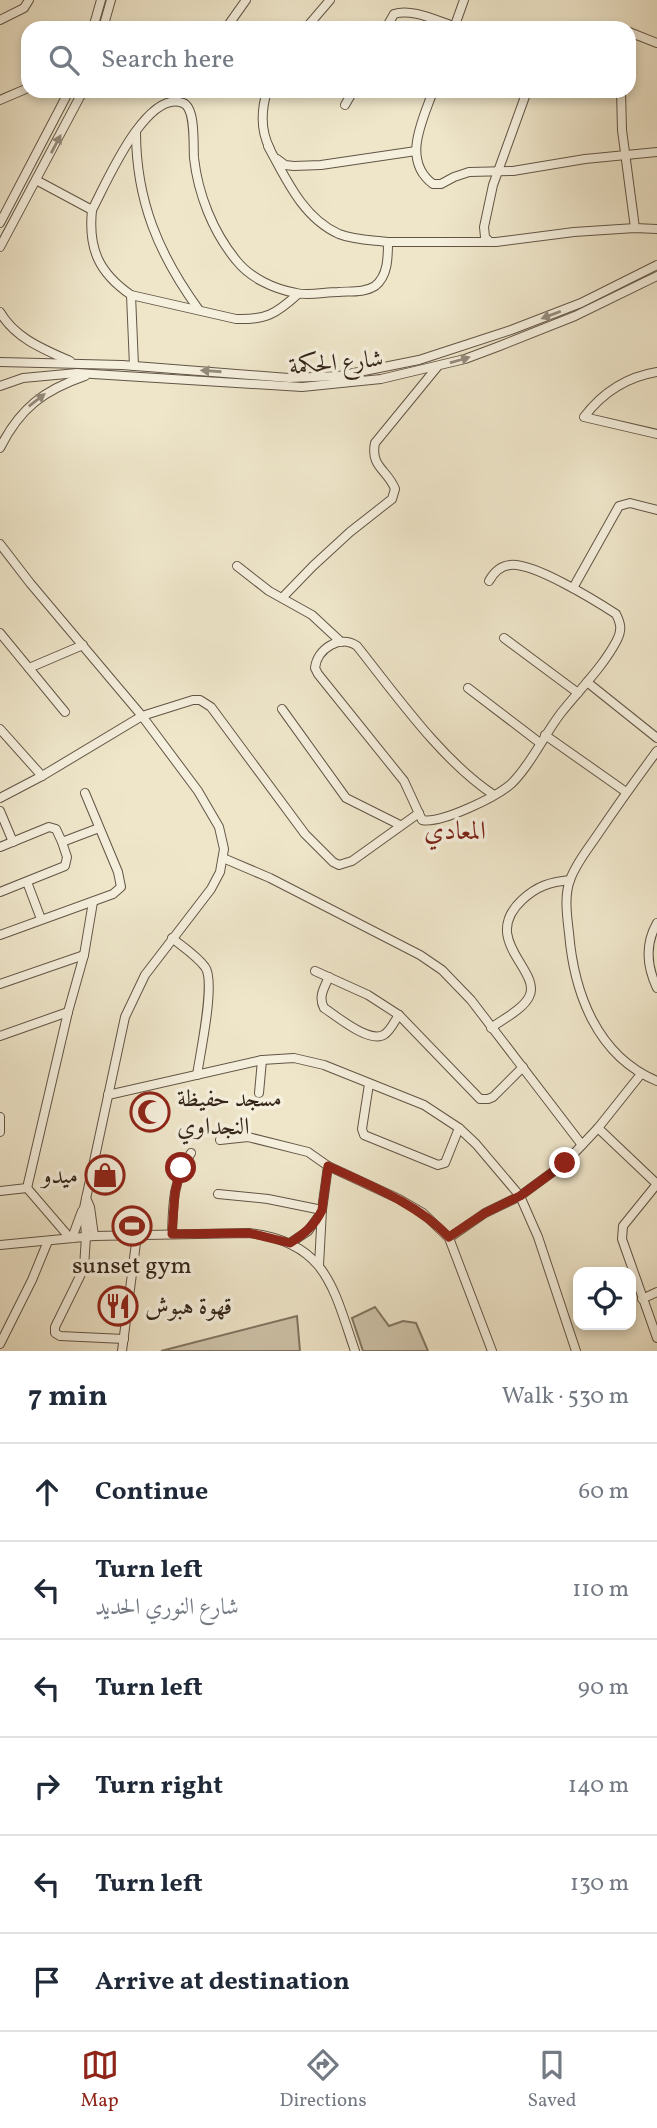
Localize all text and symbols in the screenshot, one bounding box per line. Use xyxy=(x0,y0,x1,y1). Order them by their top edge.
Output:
search box xyxy=(21,21,636,98)
icon: search xyxy=(45,41,83,79)
text: Search here xyxy=(101,42,234,78)
one-way arrow xyxy=(50,134,61,154)
one-way arrow xyxy=(541,310,562,321)
street label: شارع الحكمة xyxy=(288,343,385,386)
one-way arrow xyxy=(450,354,471,364)
one-way arrow xyxy=(199,366,221,377)
one-way arrow xyxy=(29,393,46,408)
district label: المعادي xyxy=(424,814,486,851)
place label: مسجد حفيظة النجداوي xyxy=(177,1083,282,1145)
mosque icon: مسجد حفيظة النجداوي xyxy=(129,1091,171,1133)
route end xyxy=(549,1147,580,1178)
route start xyxy=(165,1152,196,1183)
shop icon: ميدو xyxy=(84,1154,126,1196)
place label: ميدو xyxy=(39,1160,78,1194)
sports icon: sunset gym xyxy=(111,1205,153,1247)
place label: sunset gym xyxy=(72,1250,192,1284)
map controls xyxy=(573,1267,636,1330)
button: locate xyxy=(573,1267,636,1330)
restaurant icon: قهوة هبوش xyxy=(97,1285,139,1327)
place label: قهوة هبوش xyxy=(145,1291,232,1325)
text: 7 min xyxy=(28,1376,108,1418)
text: Walk · 530 m xyxy=(502,1381,629,1413)
icon: ahead xyxy=(28,1473,66,1511)
text: Continue xyxy=(95,1474,208,1510)
text: 60 m xyxy=(579,1476,629,1508)
text: Turn left xyxy=(95,1552,203,1588)
icon: left xyxy=(28,1571,66,1609)
text: 110 m xyxy=(572,1574,629,1606)
text: شارع النوري الحديد xyxy=(95,1592,239,1624)
icon: left xyxy=(28,1669,66,1707)
text: Turn left xyxy=(95,1670,203,1706)
text: 90 m xyxy=(578,1672,629,1704)
icon: right xyxy=(28,1767,66,1805)
text: Turn right xyxy=(95,1768,223,1804)
text: 140 m xyxy=(568,1770,629,1802)
icon: left xyxy=(28,1865,66,1903)
text: Turn left xyxy=(95,1866,203,1902)
text: 130 m xyxy=(570,1868,629,1900)
icon: arrive xyxy=(28,1963,66,2001)
text: Arrive at destination xyxy=(95,1964,350,2000)
tab: Map xyxy=(80,2046,119,2114)
tab: Directions xyxy=(280,2046,367,2114)
tab: Saved xyxy=(528,2046,576,2114)

